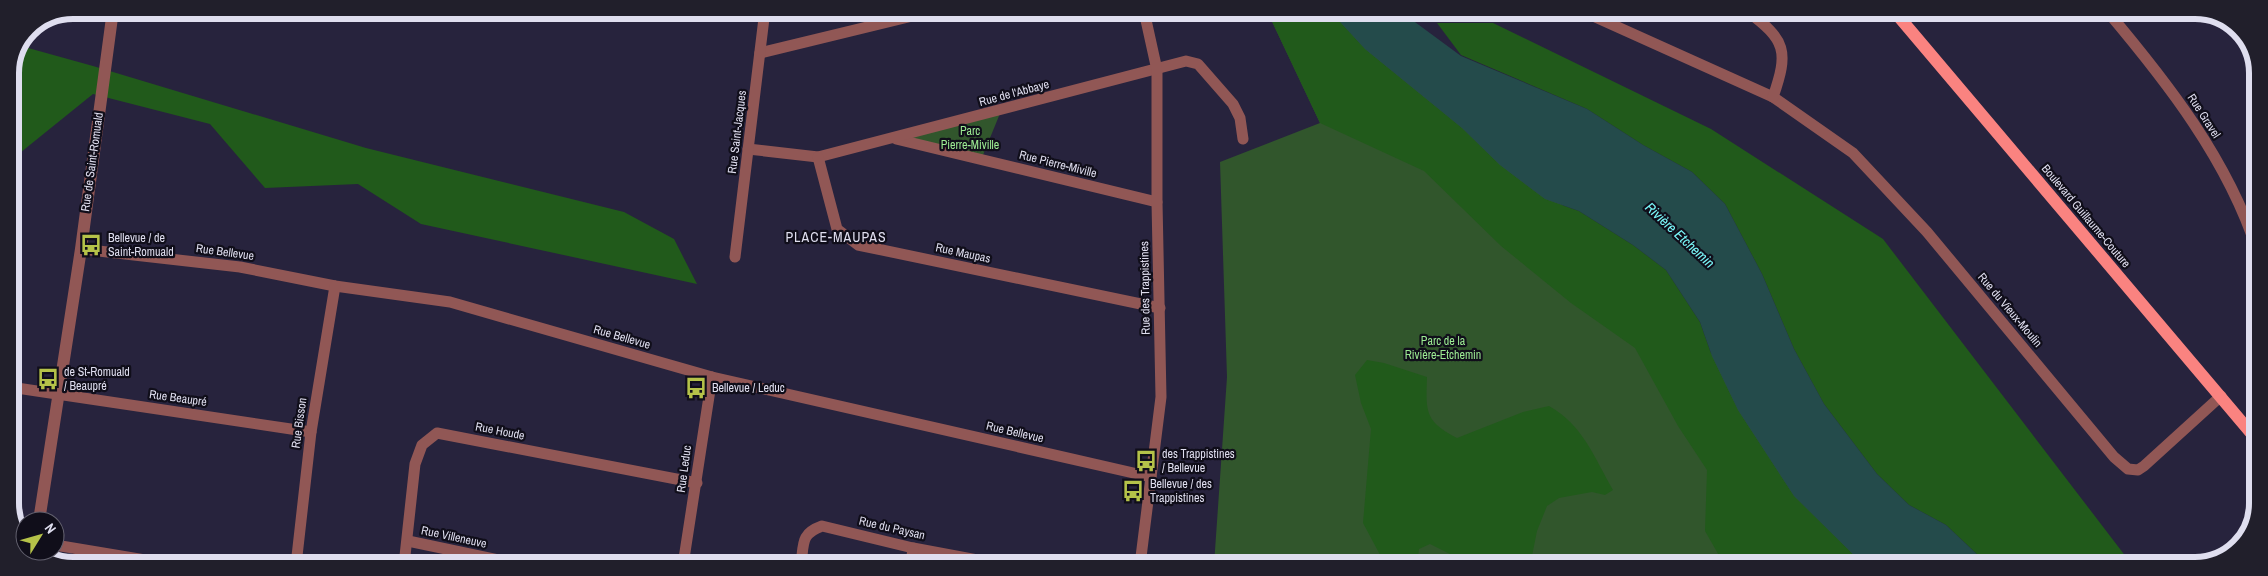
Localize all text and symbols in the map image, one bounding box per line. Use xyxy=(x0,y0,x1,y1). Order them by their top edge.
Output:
street label: Rue de l'Abbaye xyxy=(977,76,1051,110)
street label: Rue Saint-Jacques xyxy=(724,89,750,175)
street label: Rue Gravel xyxy=(2184,91,2224,141)
street label: Rue de Saint-Romuald xyxy=(77,111,107,213)
park label: Parc Pierre-Miville xyxy=(941,123,999,153)
street label: Rue Pierre-Miville xyxy=(1018,147,1098,181)
street label: Boulevard Guillaume-Couture xyxy=(2038,161,2134,271)
water label: Rivière Etchemin xyxy=(1641,198,1719,272)
district label: PLACE-MAUPAS xyxy=(785,228,887,246)
place label: Bellevue / de Saint-Romuald xyxy=(108,230,174,260)
bus stop icon: Bellevue / de Saint-Romuald xyxy=(78,232,104,258)
street label: Rue Maupas xyxy=(934,239,992,267)
street label: Rue Bellevue xyxy=(195,240,255,264)
street label: Rue des Trappistines xyxy=(1136,241,1154,335)
street label: Rue du Vieux-Moulin xyxy=(1974,270,2046,350)
street label: Rue Bellevue xyxy=(592,321,652,353)
park label: Parc de la Rivière-Etchemin xyxy=(1405,333,1481,363)
place label: de St-Romuald / Beaupré xyxy=(64,364,130,394)
bus stop icon: de St-Romuald / Beaupré xyxy=(35,366,61,392)
bus stop icon: Bellevue / Leduc xyxy=(683,375,709,401)
place label: Bellevue / Leduc xyxy=(712,380,785,396)
street label: Rue Beaupré xyxy=(148,386,208,410)
street label: Rue Bisson xyxy=(288,397,310,449)
street label: Rue Houde xyxy=(474,418,526,444)
street label: Rue Bellevue xyxy=(985,418,1045,446)
street label: Rue Leduc xyxy=(673,444,695,494)
place label: des Trappistines / Bellevue xyxy=(1162,446,1235,476)
bus stop icon: des Trappistines / Bellevue xyxy=(1133,448,1159,474)
place label: Bellevue / des Trappistines xyxy=(1150,476,1212,506)
bus stop icon: Bellevue / des Trappistines xyxy=(1120,478,1146,504)
north arrow xyxy=(15,511,65,561)
street label: Rue du Paysan xyxy=(857,513,927,543)
text: N xyxy=(41,519,60,537)
street label: Rue Villeneuve xyxy=(420,522,488,552)

